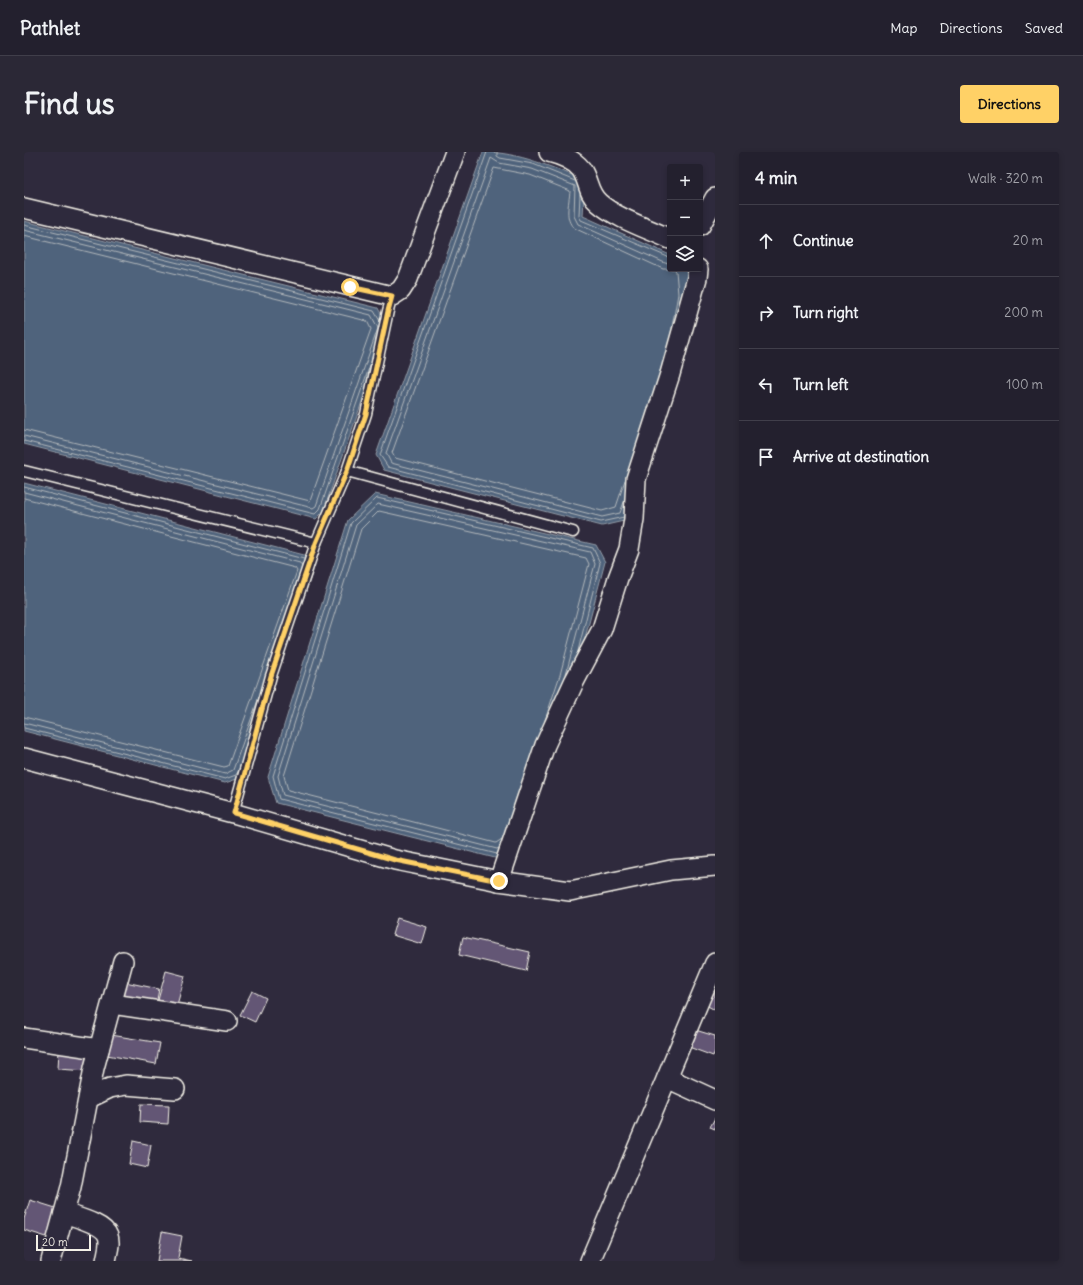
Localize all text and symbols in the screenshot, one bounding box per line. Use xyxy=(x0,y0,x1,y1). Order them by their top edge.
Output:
text: Pathlet xyxy=(20,16,80,40)
text: Map xyxy=(890,19,917,37)
text: Directions xyxy=(939,19,1003,37)
text: Saved xyxy=(1025,19,1063,37)
button: Directions xyxy=(960,85,1059,123)
text: Find us xyxy=(24,86,115,122)
map controls xyxy=(667,164,703,272)
button: + xyxy=(667,164,703,200)
text: 4 min xyxy=(755,167,797,189)
text: Walk · 320 m xyxy=(968,170,1043,187)
button: − xyxy=(667,200,703,236)
icon: ahead xyxy=(755,230,777,252)
text: Continue xyxy=(793,231,854,250)
text: 20 m xyxy=(1013,232,1043,249)
button: layers xyxy=(667,236,703,272)
route start xyxy=(341,278,359,296)
icon: right xyxy=(755,302,777,324)
text: Turn right xyxy=(793,303,858,322)
text: 200 m xyxy=(1004,304,1043,321)
icon: left xyxy=(755,374,777,396)
text: Turn left xyxy=(793,375,848,394)
text: 100 m xyxy=(1006,376,1043,393)
icon: arrive xyxy=(755,446,777,468)
text: Arrive at destination xyxy=(793,447,929,466)
route end xyxy=(490,872,508,890)
scale bar xyxy=(36,1233,91,1252)
text: 20 m xyxy=(42,1235,68,1249)

